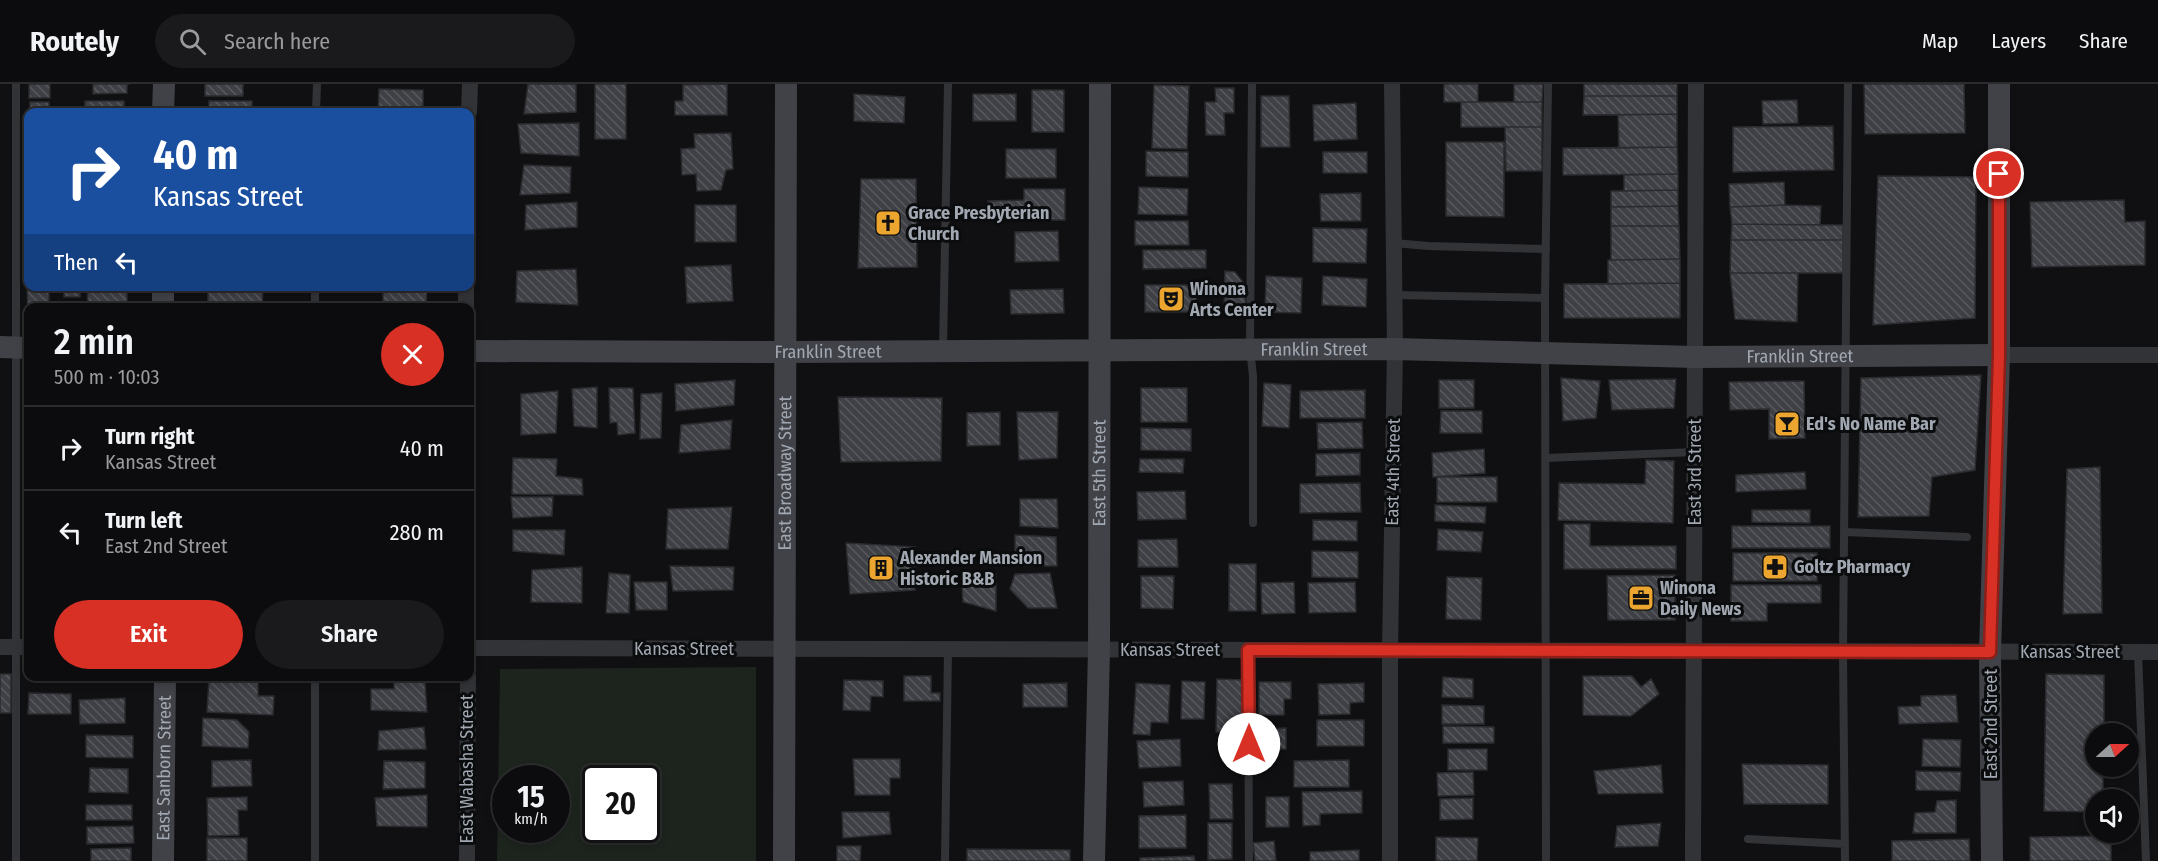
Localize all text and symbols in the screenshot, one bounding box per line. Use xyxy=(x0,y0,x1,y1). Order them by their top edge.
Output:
search box xyxy=(155,14,575,68)
text: Routely xyxy=(30,25,119,58)
icon: search xyxy=(176,25,209,58)
text: Search here xyxy=(224,28,330,55)
text: Map xyxy=(1922,28,1958,54)
text: Layers xyxy=(1991,28,2046,54)
text: Share xyxy=(2079,28,2128,54)
text: 40 m xyxy=(153,130,238,180)
icon: right xyxy=(54,132,132,210)
pin xyxy=(1973,148,2024,199)
icon: arrive xyxy=(1982,157,2015,190)
text: Kansas Street xyxy=(153,181,303,213)
place label: Grace Presbyterian Church xyxy=(908,202,1049,245)
church icon: Grace Presbyterian Church xyxy=(873,208,903,238)
icon: left xyxy=(110,246,143,279)
text: Then xyxy=(54,249,98,276)
place label: Winona Arts Center xyxy=(1189,278,1274,321)
theatre icon: Winona Arts Center xyxy=(1156,284,1186,314)
text: 2 min xyxy=(54,320,134,364)
button: close xyxy=(381,323,444,386)
street label: Franklin Street xyxy=(1260,338,1368,361)
street label: Franklin Street xyxy=(774,341,882,363)
street label: Franklin Street xyxy=(1746,345,1854,368)
text: 500 m · 10:03 xyxy=(54,365,159,389)
street label: East Broadway Street xyxy=(774,395,796,550)
bar icon: Ed's No Name Bar xyxy=(1772,409,1802,439)
place label: Ed's No Name Bar xyxy=(1806,413,1936,435)
street label: East 4th Street xyxy=(1381,418,1405,526)
street label: East 3rd Street xyxy=(1684,419,1706,525)
street label: East 5th Street xyxy=(1088,420,1110,526)
text: Turn right xyxy=(105,423,194,450)
icon: right xyxy=(54,432,87,465)
text: 40 m xyxy=(400,435,444,462)
text: Kansas Street xyxy=(105,450,216,474)
text: Turn left xyxy=(105,507,183,534)
icon: left xyxy=(54,516,87,549)
text: 280 m xyxy=(390,519,444,546)
text: East 2nd Street xyxy=(105,534,228,558)
place label: Alexander Mansion Historic B&B xyxy=(899,547,1042,590)
pharmacy icon: Goltz Pharmacy xyxy=(1760,552,1790,582)
building icon: Alexander Mansion Historic B&B xyxy=(866,553,896,583)
place label: Goltz Pharmacy xyxy=(1794,556,1911,578)
place label: Winona Daily News xyxy=(1660,577,1741,620)
office icon: Winona Daily News xyxy=(1626,583,1656,613)
button: Exit xyxy=(54,600,243,669)
button: Share xyxy=(255,600,444,669)
street label: Kansas Street xyxy=(634,638,734,660)
street label: Kansas Street xyxy=(1120,639,1220,661)
street label: Kansas Street xyxy=(2020,641,2120,663)
street label: East 2nd Street xyxy=(1980,669,2002,779)
street label: East Wabasha Street xyxy=(456,694,478,844)
street label: East Sanborn Street xyxy=(152,695,176,841)
position arrow xyxy=(1217,712,1281,776)
north arrow xyxy=(2085,723,2139,777)
map controls xyxy=(2085,723,2139,843)
speed limit sign: 20 xyxy=(582,765,660,843)
text: 15 xyxy=(517,779,545,815)
button: sound xyxy=(2085,789,2139,843)
text: km/h xyxy=(514,810,548,828)

